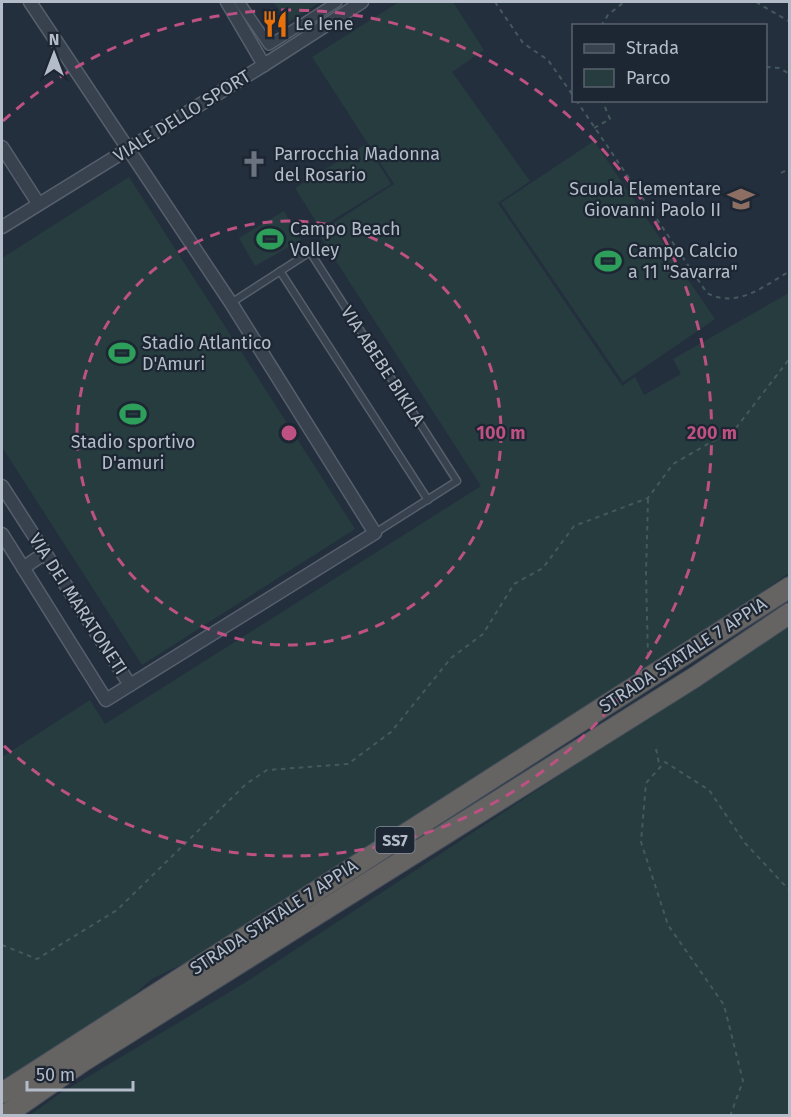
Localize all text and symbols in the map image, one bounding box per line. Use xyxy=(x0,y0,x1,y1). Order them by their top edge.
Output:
restaurant icon: Le Iene xyxy=(260,9,290,39)
place label: Le Iene xyxy=(295,13,354,35)
north arrow xyxy=(24,24,84,84)
legend xyxy=(572,24,767,102)
text: N xyxy=(49,30,59,49)
text: Strada xyxy=(626,37,679,59)
street label: VIALE DELLO SPORT xyxy=(110,65,255,167)
text: Parco xyxy=(626,67,670,89)
place label: Parrocchia Madonna del Rosario xyxy=(274,143,440,186)
church icon: Parrocchia Madonna del Rosario xyxy=(239,149,269,179)
place label: Scuola Elementare Giovanni Paolo II xyxy=(569,178,721,221)
school or university icon: Scuola Elementare Giovanni Paolo II xyxy=(726,184,756,214)
place label: Campo Beach Volley xyxy=(290,218,401,261)
sports icon: Campo Beach Volley xyxy=(255,224,285,254)
place label: Campo Calcio a 11 "Savarra" xyxy=(628,240,738,283)
sports icon: Campo Calcio a 11 "Savarra" xyxy=(593,246,623,276)
street label: VIA ABEBE BIKILA xyxy=(336,302,430,430)
place label: Stadio Atlantico D'Amuri xyxy=(142,332,272,375)
sports icon: Stadio Atlantico D'Amuri xyxy=(107,338,137,368)
sports icon: Stadio sportivo D'amuri xyxy=(118,399,148,429)
text: 100 m xyxy=(477,422,525,444)
text: 200 m xyxy=(687,422,737,444)
centre of rings xyxy=(279,423,299,443)
place label: Stadio sportivo D'amuri xyxy=(71,431,195,474)
street label: VIA DEI MARATONETI xyxy=(24,529,132,679)
street label: STRADA STATALE 7 APPIA xyxy=(595,592,771,717)
road number: SS7 xyxy=(376,827,414,853)
street label: STRADA STATALE 7 APPIA xyxy=(186,854,362,979)
scale bar xyxy=(27,1054,134,1092)
text: 50 m xyxy=(36,1064,75,1086)

